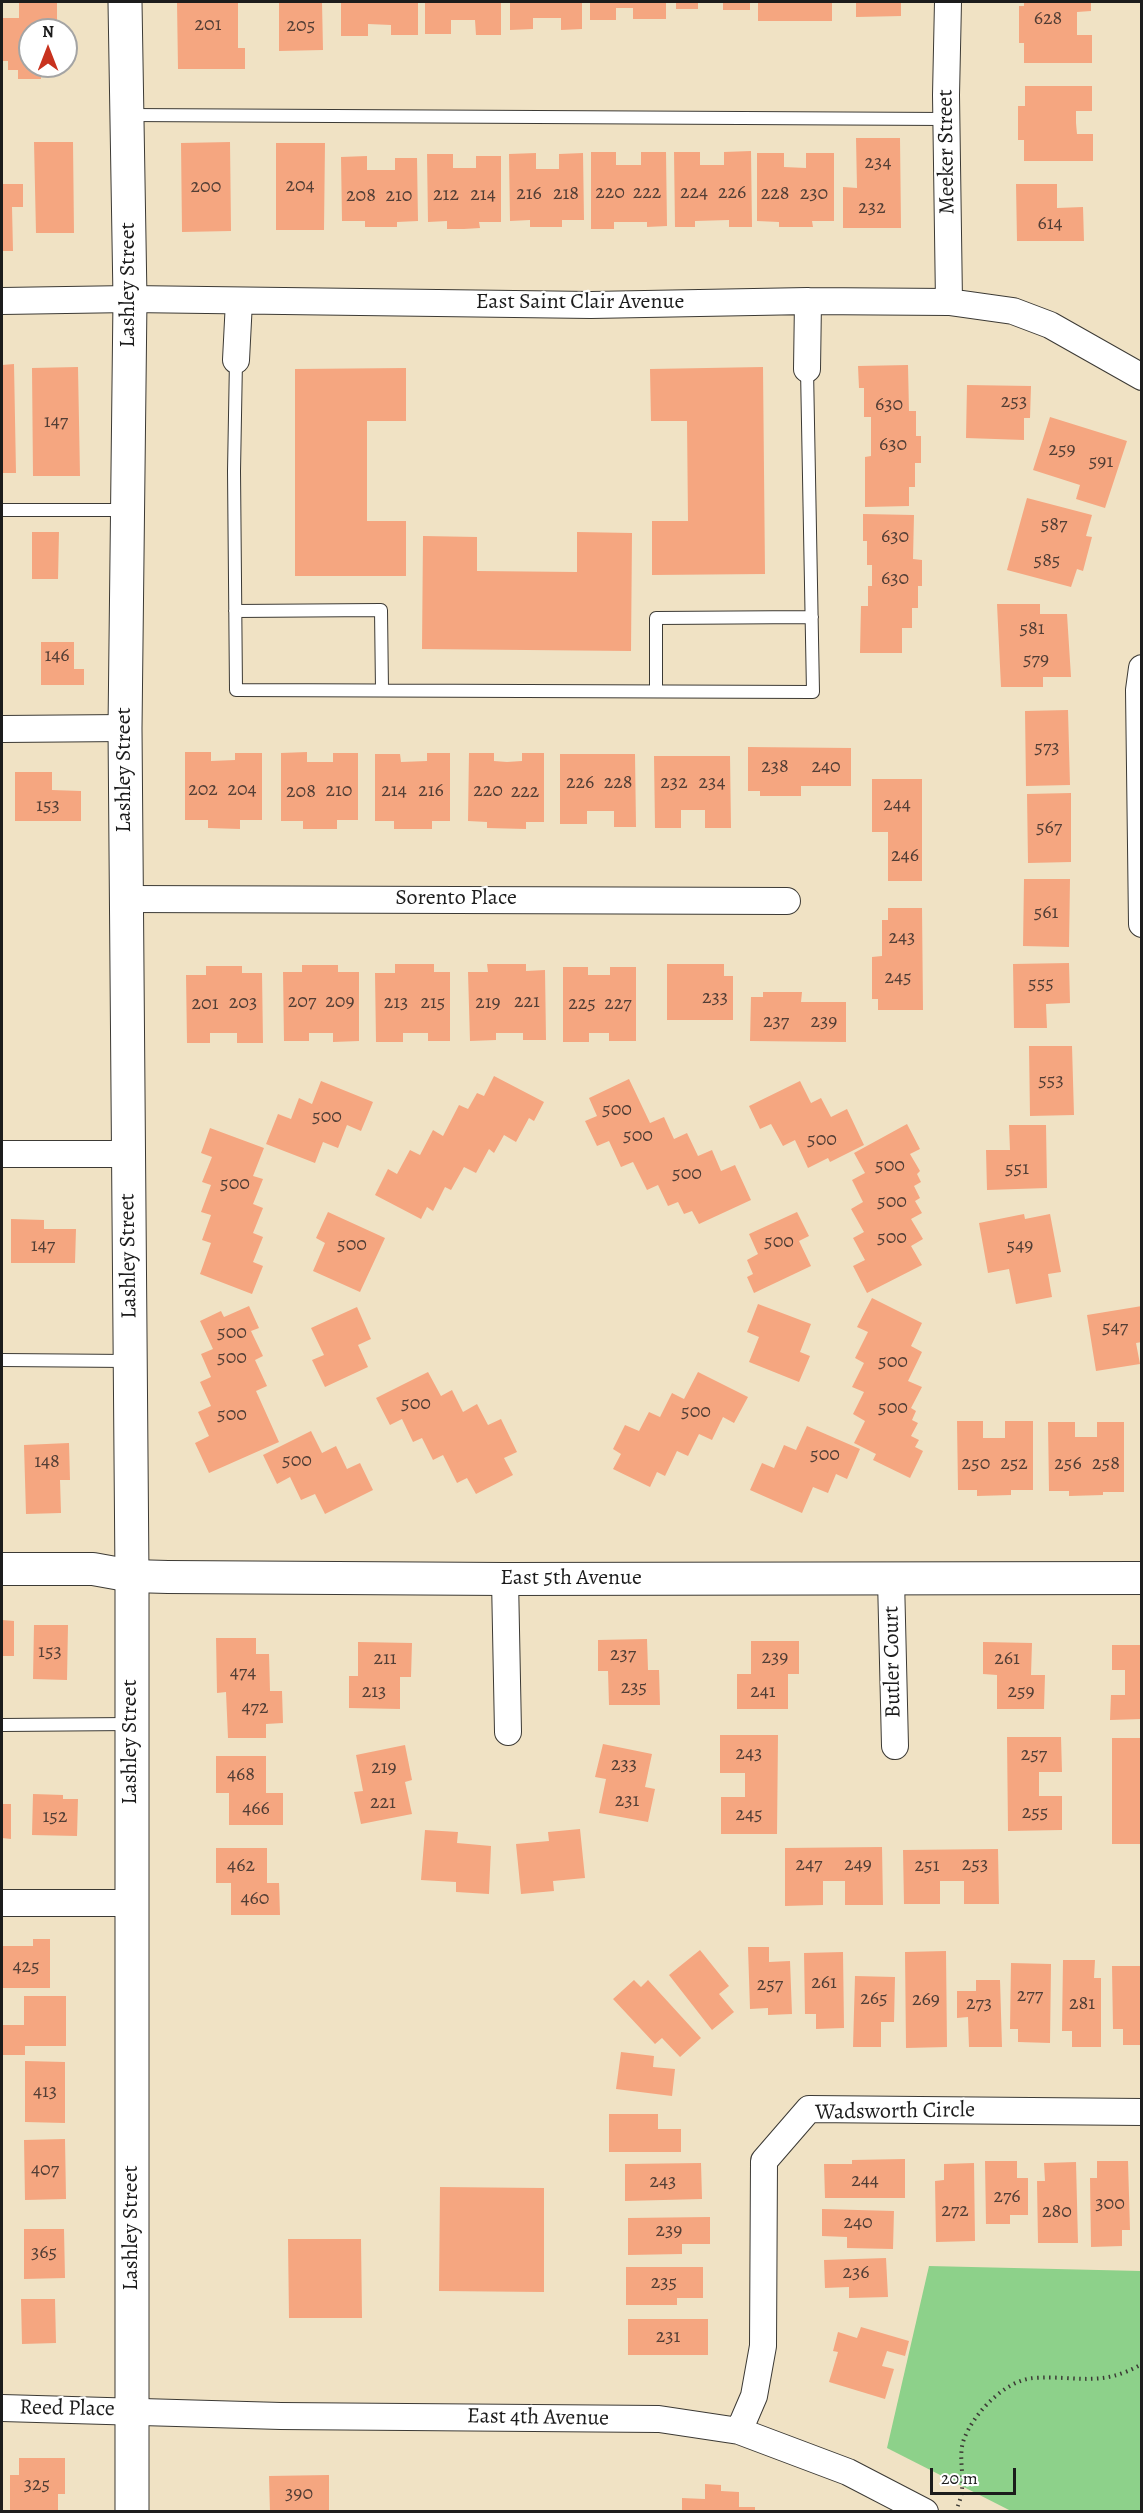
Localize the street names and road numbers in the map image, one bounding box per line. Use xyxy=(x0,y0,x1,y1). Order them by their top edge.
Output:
street label: Meeker Street xyxy=(933,89,961,215)
street label: Lashley Street xyxy=(116,222,142,348)
street label: East Saint Clair Avenue xyxy=(476,290,684,316)
street label: Lashley Street xyxy=(112,707,138,833)
street label: Sorento Place xyxy=(395,886,517,912)
street label: Lashley Street xyxy=(115,1193,143,1319)
street label: East 5th Avenue xyxy=(500,1566,642,1592)
street label: Butler Court xyxy=(879,1606,907,1718)
street label: Lashley Street xyxy=(118,1679,144,1805)
street label: Wadsworth Circle xyxy=(815,2097,975,2127)
street label: Lashley Street xyxy=(119,2165,145,2291)
street label: Reed Place xyxy=(19,2395,115,2423)
street label: East 4th Avenue xyxy=(467,2404,609,2432)

